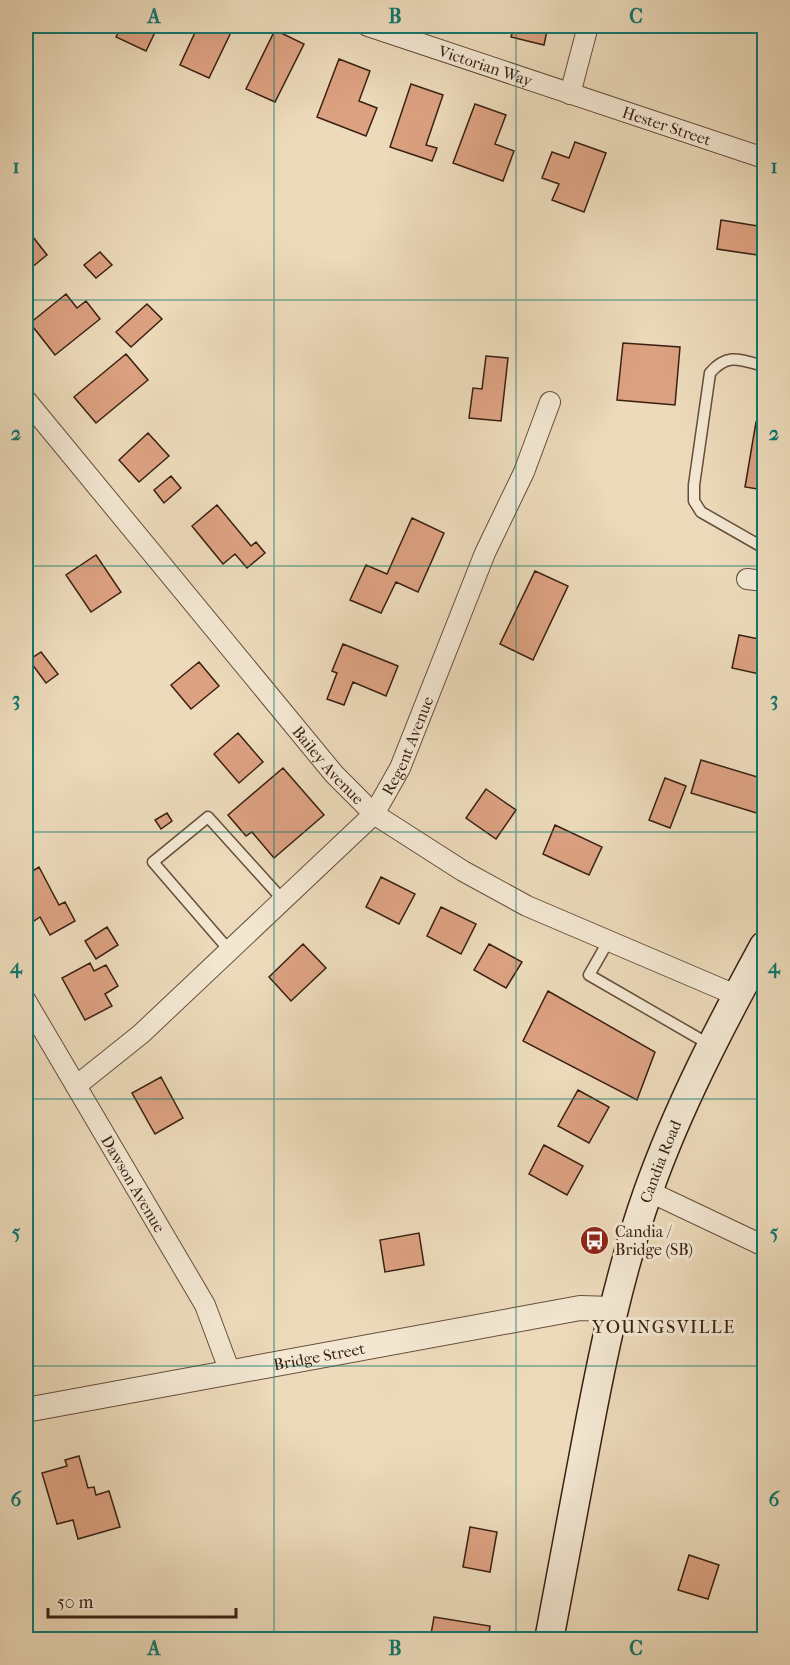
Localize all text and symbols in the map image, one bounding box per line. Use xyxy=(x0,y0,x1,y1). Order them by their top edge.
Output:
text: A xyxy=(146,5,162,28)
text: B xyxy=(388,5,402,28)
text: C xyxy=(629,5,643,28)
street label: Victorian Way xyxy=(435,41,535,90)
street label: Hester Street xyxy=(620,102,714,150)
text: 1 xyxy=(12,155,20,178)
text: 1 xyxy=(770,155,778,178)
text: 2 xyxy=(11,422,21,445)
text: 2 xyxy=(769,422,779,445)
text: 3 xyxy=(12,688,20,711)
text: 3 xyxy=(770,688,778,711)
street label: Regent Avenue xyxy=(378,694,437,799)
street label: Bailey Avenue xyxy=(288,722,368,808)
text: 4 xyxy=(9,955,23,979)
text: 4 xyxy=(767,955,781,979)
street label: Candia Road xyxy=(636,1117,685,1206)
street label: Dawson Avenue xyxy=(97,1132,169,1236)
text: 5 xyxy=(12,1221,21,1244)
text: 5 xyxy=(770,1221,779,1244)
place label: Candia / Bridge (SB) xyxy=(615,1222,693,1259)
bus stop icon: Candia / Bridge (SB) xyxy=(578,1224,610,1256)
district label: YOUNGSVILLE xyxy=(591,1317,736,1338)
street label: Bridge Street xyxy=(272,1339,367,1374)
text: 6 xyxy=(11,1488,23,1511)
text: 6 xyxy=(769,1488,781,1511)
scale bar xyxy=(48,1581,236,1619)
text: 50 m xyxy=(57,1592,94,1613)
text: A xyxy=(146,1637,162,1660)
text: B xyxy=(388,1637,402,1660)
text: C xyxy=(629,1637,643,1660)

